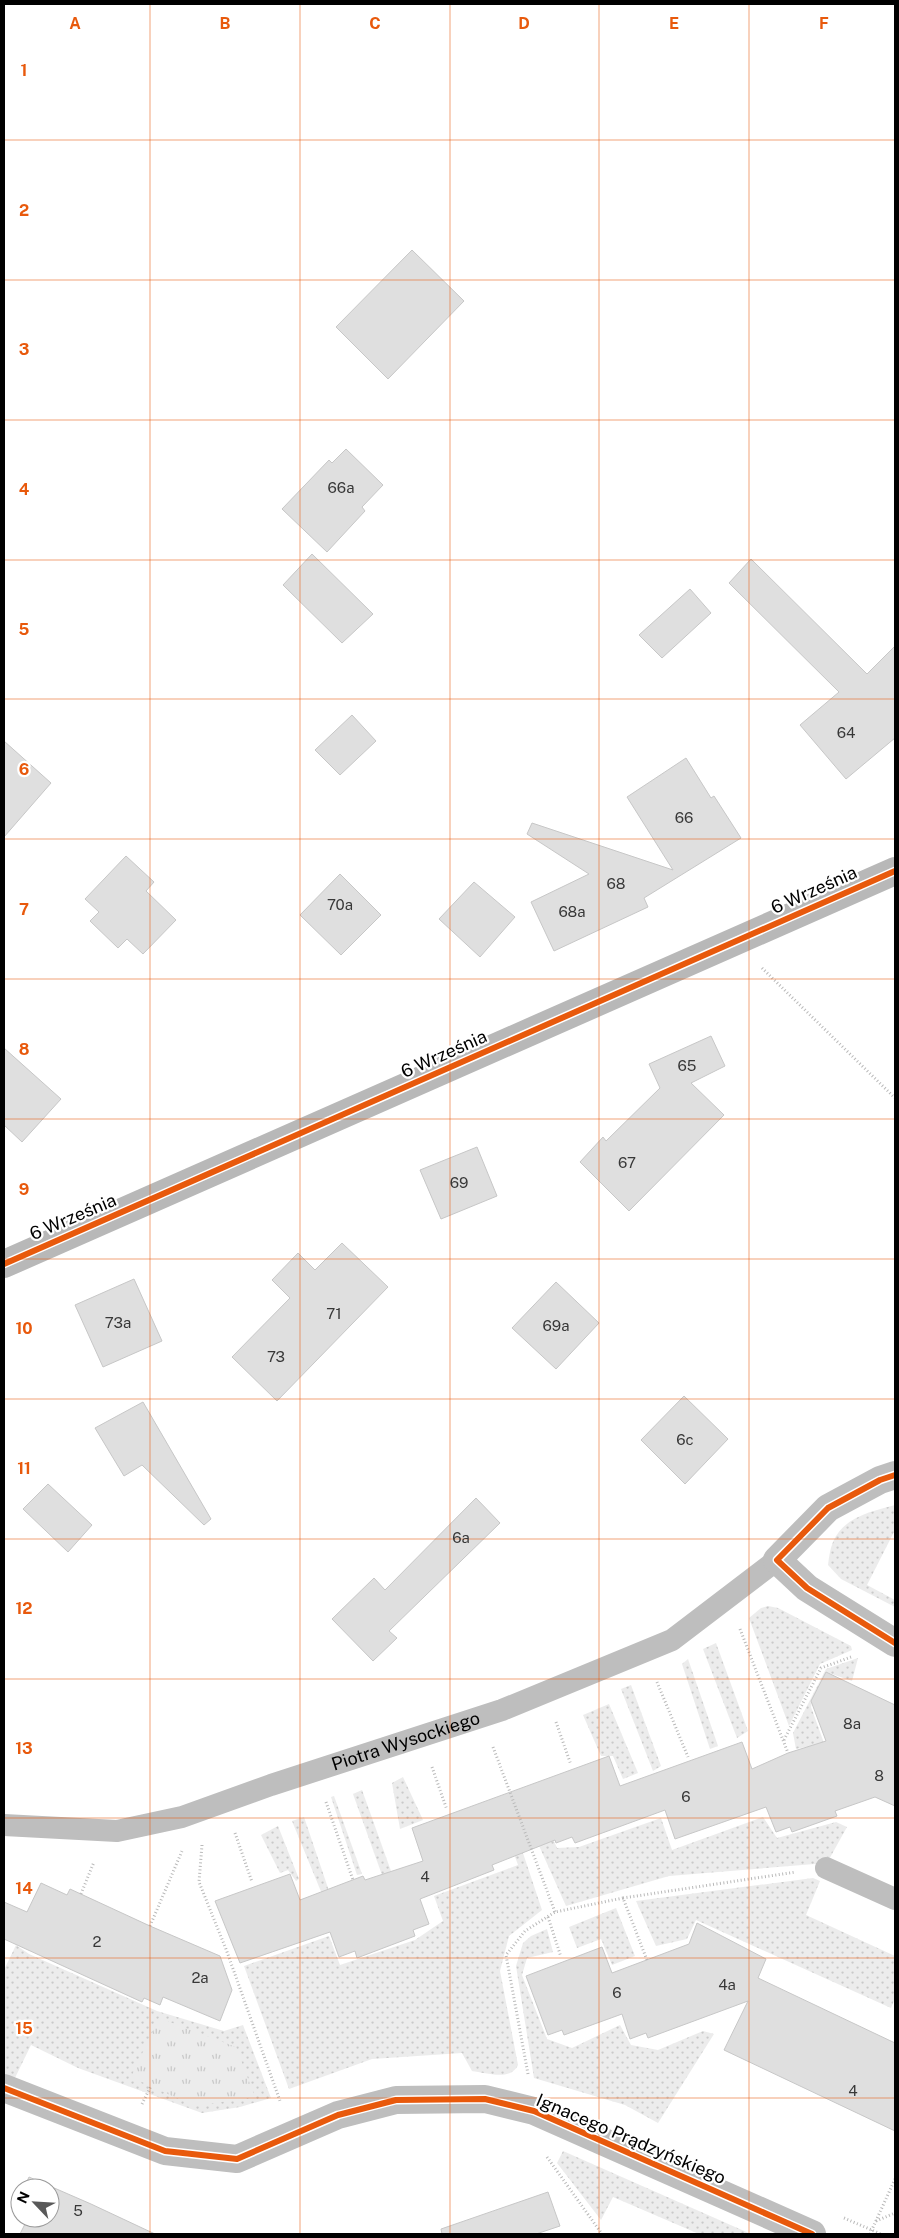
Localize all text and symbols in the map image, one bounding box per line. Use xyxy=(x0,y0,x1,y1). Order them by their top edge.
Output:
text: A xyxy=(69,14,81,33)
text: B xyxy=(220,14,231,33)
text: C xyxy=(369,14,381,33)
text: D xyxy=(518,14,530,33)
text: E xyxy=(669,14,679,33)
text: F xyxy=(819,14,829,33)
text: 1 xyxy=(21,61,27,80)
text: 2 xyxy=(19,201,29,220)
text: 3 xyxy=(19,340,29,359)
house number: 66a xyxy=(328,479,354,496)
text: 4 xyxy=(19,480,30,499)
text: 5 xyxy=(19,620,30,639)
house number: 64 xyxy=(837,724,855,741)
text: 6 xyxy=(19,760,29,779)
house number: 66 xyxy=(675,809,693,826)
street label: 6 Września xyxy=(768,861,860,918)
house number: 68 xyxy=(607,875,625,892)
house number: 70a xyxy=(327,896,353,913)
text: 7 xyxy=(19,900,29,919)
house number: 68a xyxy=(558,903,586,920)
street label: 6 Września xyxy=(398,1025,490,1082)
text: 8 xyxy=(19,1040,30,1059)
house number: 65 xyxy=(678,1057,696,1074)
house number: 67 xyxy=(618,1154,636,1171)
house number: 69 xyxy=(450,1174,468,1191)
text: 9 xyxy=(19,1180,29,1199)
street label: 6 Września xyxy=(26,1189,119,1244)
house number: 71 xyxy=(326,1305,342,1322)
house number: 73a xyxy=(105,1314,131,1331)
house number: 69a xyxy=(543,1317,569,1334)
text: 10 xyxy=(15,1319,33,1338)
house number: 73 xyxy=(267,1348,285,1365)
house number: 6c xyxy=(676,1431,694,1448)
text: 11 xyxy=(17,1459,31,1478)
house number: 6a xyxy=(452,1529,470,1546)
text: 12 xyxy=(15,1599,33,1618)
street label: Piotra Wysockiego xyxy=(329,1707,483,1775)
house number: 8a xyxy=(843,1715,861,1732)
text: 13 xyxy=(15,1739,33,1758)
house number: 8 xyxy=(874,1767,884,1784)
house number: 6 xyxy=(681,1788,691,1805)
house number: 4 xyxy=(420,1868,430,1885)
text: 14 xyxy=(15,1879,33,1898)
house number: 2 xyxy=(93,1933,102,1950)
house number: 2a xyxy=(191,1969,209,1986)
house number: 4a xyxy=(718,1976,736,1993)
house number: 6 xyxy=(612,1984,622,2001)
text: 15 xyxy=(15,2019,33,2038)
house number: 4 xyxy=(848,2082,858,2099)
street label: Ignacego Prądzyńskiego xyxy=(533,2089,729,2188)
north arrow xyxy=(10,2178,60,2228)
text: N xyxy=(14,2189,33,2206)
house number: 5 xyxy=(73,2202,83,2219)

